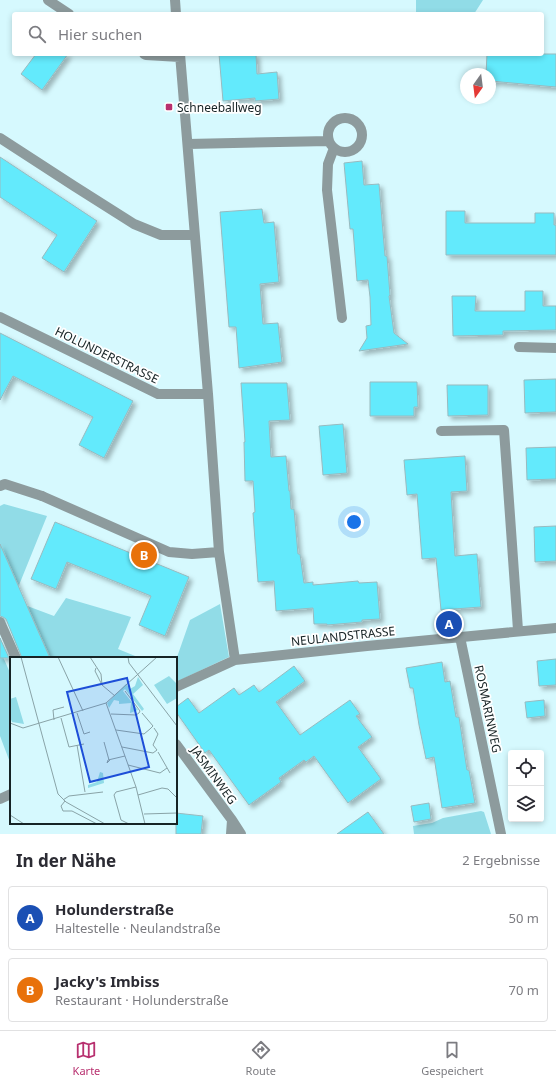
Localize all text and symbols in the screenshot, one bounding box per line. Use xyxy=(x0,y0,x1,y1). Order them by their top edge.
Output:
search box xyxy=(12,12,544,56)
icon: search xyxy=(26,23,48,45)
text: Hier suchen xyxy=(58,24,142,44)
north arrow xyxy=(460,68,496,104)
place label: Schneeballweg xyxy=(177,99,262,116)
marker: Schneeballweg xyxy=(164,102,174,112)
street label: HOLUNDERSTRASSE xyxy=(52,322,162,388)
your location xyxy=(344,512,364,532)
pin: B xyxy=(131,540,157,570)
pin: A xyxy=(436,609,462,639)
street label: NEULANDSTRASSE xyxy=(290,622,396,650)
inset map xyxy=(10,657,177,824)
street label: ROSMARINWEG xyxy=(470,664,506,754)
street label: JASMINWEG xyxy=(186,742,241,808)
map controls xyxy=(508,750,544,822)
button: locate xyxy=(508,750,544,786)
button: layers xyxy=(508,786,544,822)
text: In der Nähe xyxy=(16,849,116,872)
text: 2 Ergebnisse xyxy=(462,851,540,869)
text: Holunderstraße xyxy=(55,899,174,919)
text: A xyxy=(26,909,35,927)
text: 50 m xyxy=(509,909,539,927)
text: Haltestelle · Neulandstraße xyxy=(55,919,221,937)
text: Jacky's Imbiss xyxy=(55,971,160,991)
text: B xyxy=(26,981,34,999)
text: 70 m xyxy=(509,981,539,999)
text: Restaurant · Holunderstraße xyxy=(55,991,229,1009)
tab: Karte xyxy=(73,1039,100,1078)
tab: Route xyxy=(246,1039,276,1078)
tab: Gespeichert xyxy=(421,1039,483,1078)

